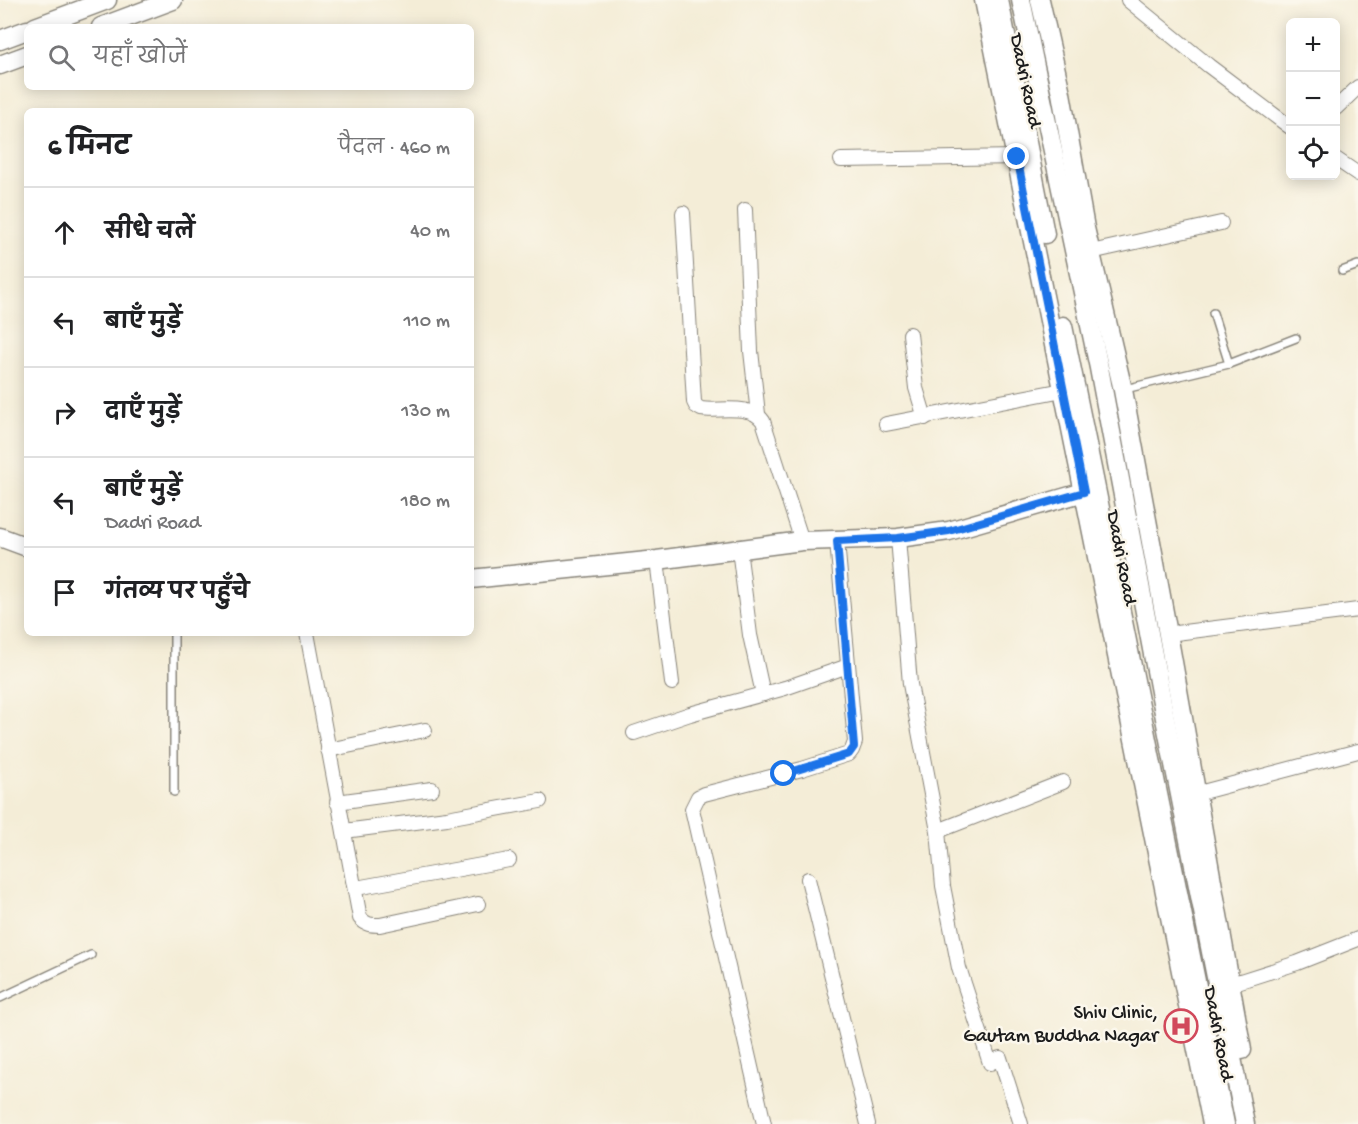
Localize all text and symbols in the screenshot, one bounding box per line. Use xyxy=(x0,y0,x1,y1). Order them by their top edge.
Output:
map controls xyxy=(1286,18,1340,180)
button: + xyxy=(1286,18,1340,72)
search box xyxy=(24,24,474,90)
street label: Dadri Road xyxy=(1002,30,1046,132)
icon: search xyxy=(45,41,78,74)
text: यहाँ खोजें xyxy=(93,46,187,72)
button: − xyxy=(1286,72,1340,126)
button: locate xyxy=(1286,126,1340,180)
text: 6 मिनट xyxy=(48,134,130,165)
text: पैदल · 460 m xyxy=(338,138,450,161)
route end xyxy=(1003,143,1029,169)
icon: ahead xyxy=(48,216,81,249)
text: सीधे चलें xyxy=(105,221,195,247)
text: 40 m xyxy=(410,221,450,244)
icon: left xyxy=(48,306,81,339)
text: बाएँ मुड़ें xyxy=(105,311,182,337)
text: 110 m xyxy=(404,311,450,334)
icon: right xyxy=(48,396,81,429)
text: दाएँ मुड़ें xyxy=(105,401,181,427)
text: 130 m xyxy=(401,401,450,424)
text: बाएँ मुड़ें xyxy=(105,479,182,505)
icon: left xyxy=(48,486,81,519)
text: 180 m xyxy=(401,491,450,514)
street label: Dadri Road xyxy=(1099,507,1141,609)
text: Dadri Road xyxy=(105,513,201,536)
icon: arrive xyxy=(48,576,81,609)
text: गंतव्य पर पहुँचे xyxy=(105,581,249,607)
route start xyxy=(770,760,796,786)
street label: Dadri Road xyxy=(1196,983,1238,1085)
place label: Shiv Clinic, Gautam Buddha Nagar xyxy=(963,1003,1160,1049)
hospital icon: Shiv Clinic, Gautam Buddha Nagar xyxy=(1163,1008,1199,1044)

